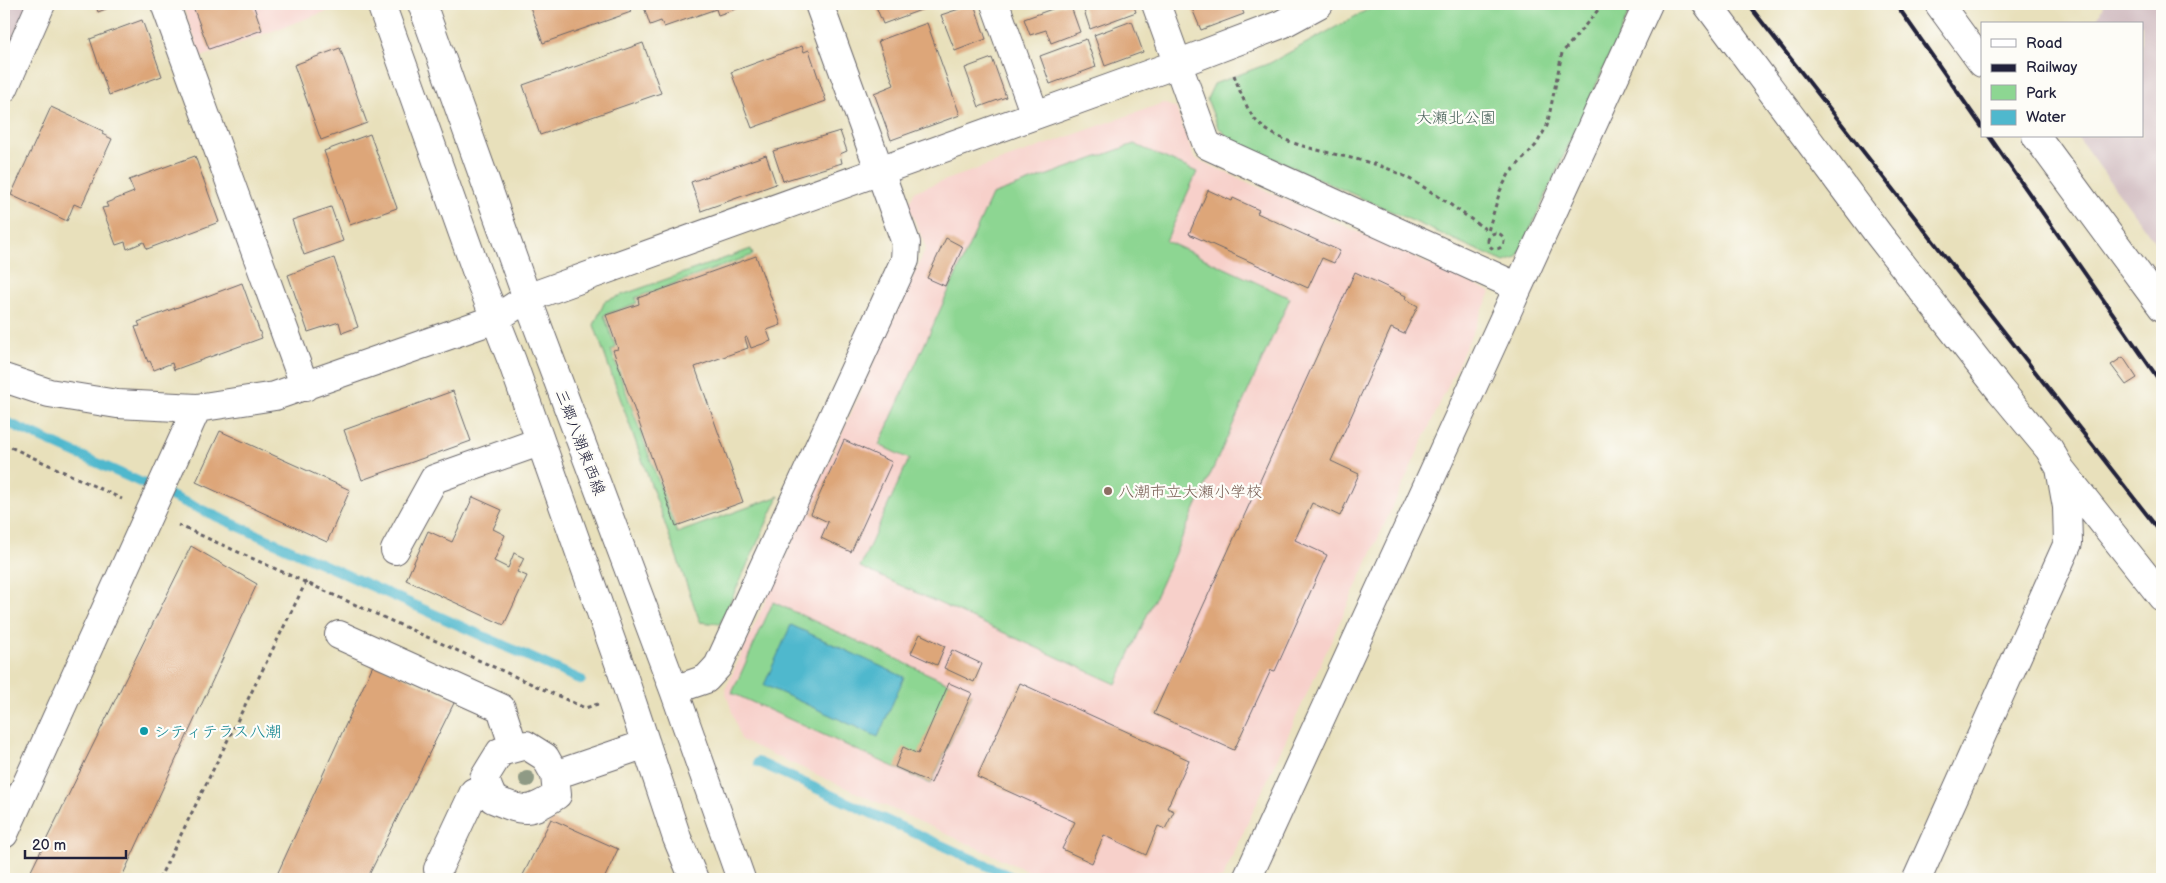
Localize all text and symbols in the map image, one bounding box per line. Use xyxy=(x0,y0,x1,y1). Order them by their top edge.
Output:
legend xyxy=(1981,22,2144,138)
text: Road xyxy=(2026,34,2062,53)
text: Railway xyxy=(2026,58,2077,77)
text: Park xyxy=(2026,84,2057,103)
text: Water xyxy=(2026,108,2066,127)
park label: 大瀬北公園 xyxy=(1416,109,1496,128)
street label: 三郷八潮東西線 xyxy=(551,387,609,498)
place label: 八潮市立大瀬小学校 xyxy=(1118,483,1262,502)
marker: 八潮市立大瀬小学校 xyxy=(1102,485,1114,497)
place label: シティテラス八潮 xyxy=(154,723,281,742)
marker: シティテラス八潮 xyxy=(138,725,150,737)
scale bar xyxy=(25,828,126,860)
text: 20 m xyxy=(32,836,66,855)

